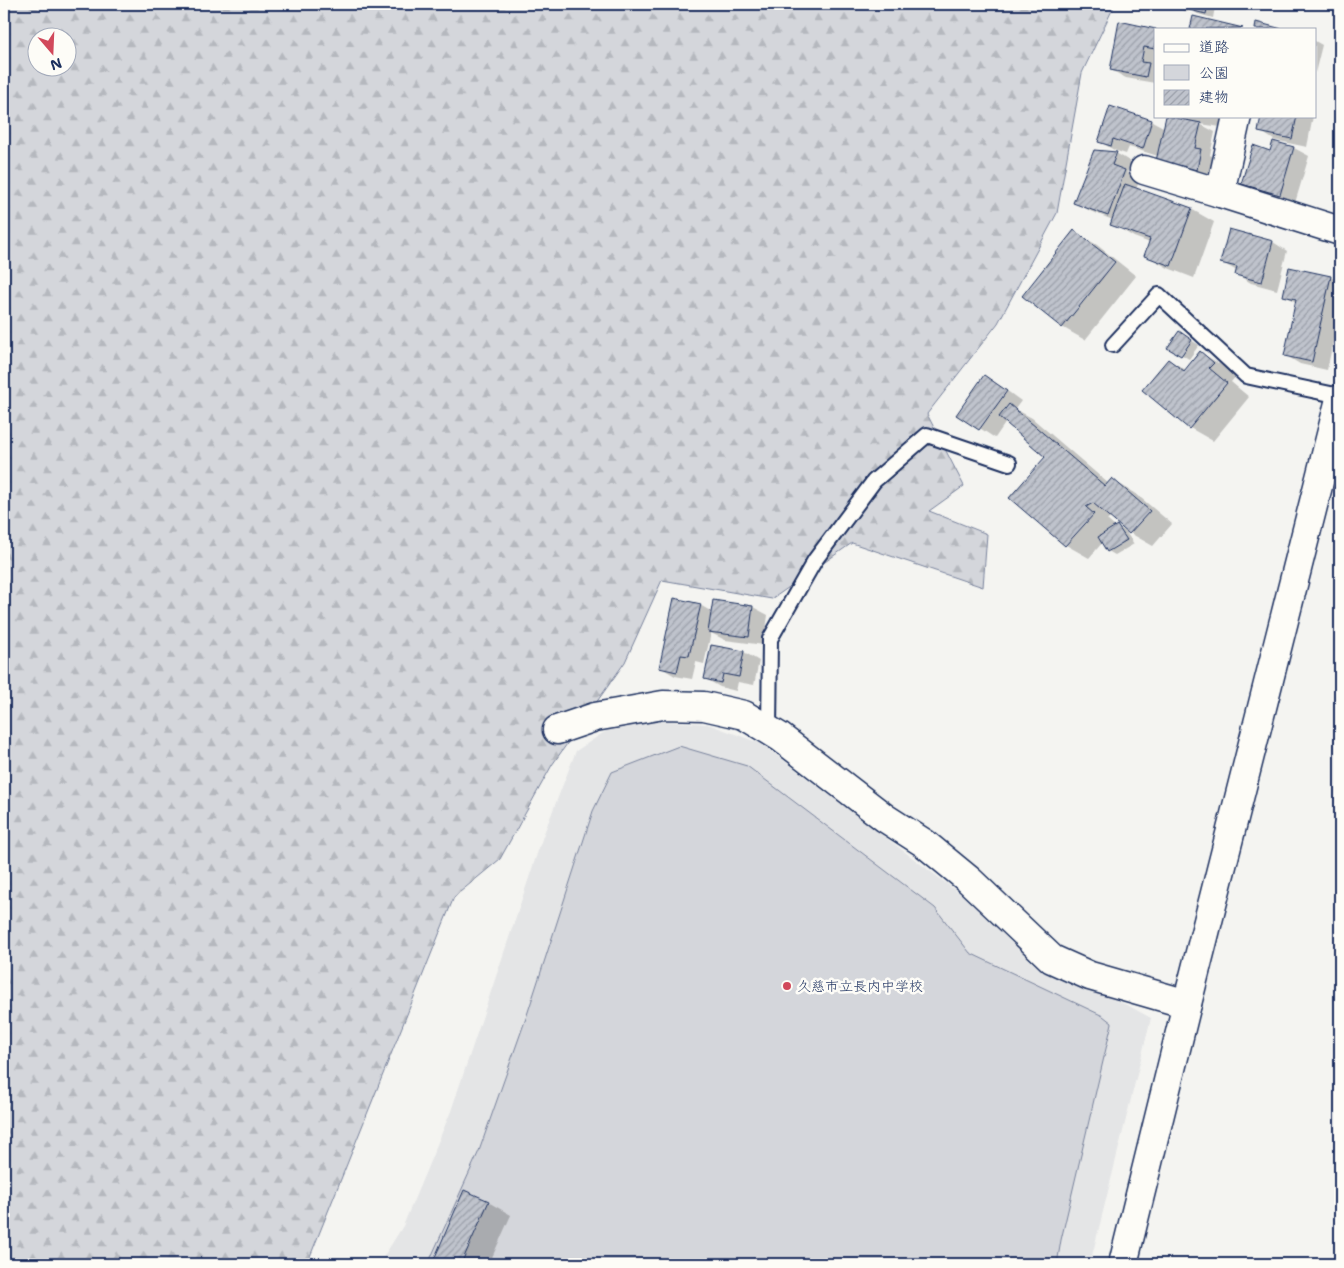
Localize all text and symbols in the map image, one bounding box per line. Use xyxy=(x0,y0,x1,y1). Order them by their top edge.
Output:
north arrow xyxy=(28,28,78,78)
legend xyxy=(1154,28,1316,118)
text: 道路 xyxy=(1199,37,1229,57)
text: N xyxy=(48,54,64,75)
text: 公園 xyxy=(1199,63,1229,83)
text: 建物 xyxy=(1199,87,1229,107)
place label: 久慈市立長内中学校 xyxy=(797,977,923,995)
marker: 久慈市立長内中学校 xyxy=(781,980,793,992)

